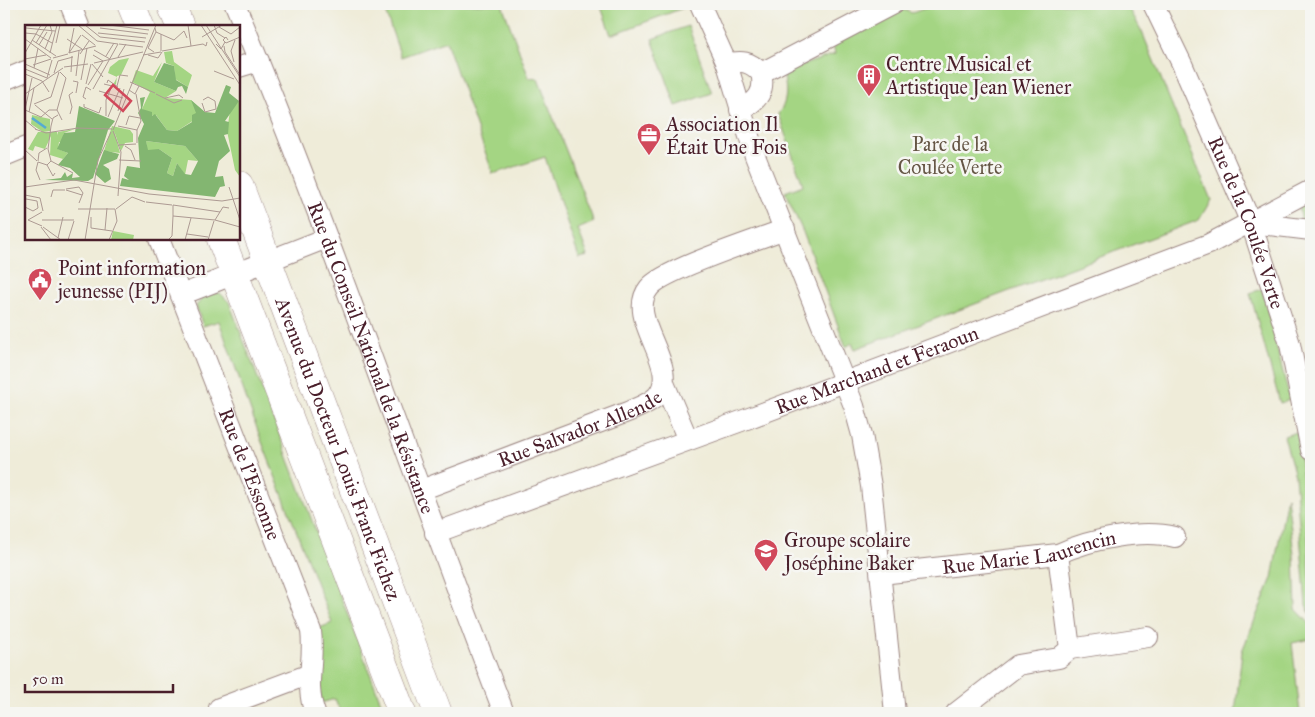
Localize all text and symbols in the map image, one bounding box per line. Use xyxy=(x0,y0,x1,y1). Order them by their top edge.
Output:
inset map xyxy=(25,25,240,240)
place label: Centre Musical et Artistique Jean Wiener xyxy=(885,52,1072,100)
building icon: Centre Musical et Artistique Jean Wiener xyxy=(856,63,882,97)
place label: Association Il Était Une Fois xyxy=(665,112,787,159)
office icon: Association Il Était Une Fois xyxy=(636,122,662,156)
park label: Parc de la Coulée Verte xyxy=(898,132,1002,179)
street label: Rue de la Coulée Verte xyxy=(1203,133,1290,312)
street label: Rue du Conseil National de la Résistance xyxy=(303,198,440,517)
place label: Point information jeunesse (PIJ) xyxy=(55,256,206,304)
public building icon: Point information jeunesse (PIJ) xyxy=(27,267,53,301)
street label: Avenue du Docteur Louis Franc Fichez xyxy=(270,293,407,604)
street label: Rue Marchand et Feraoun xyxy=(772,320,982,419)
street label: Rue Salvador Allende xyxy=(494,385,667,472)
street label: Rue de l'Essonne xyxy=(214,405,287,543)
street label: Rue Marie Laurencin xyxy=(941,525,1118,579)
place label: Groupe scolaire Joséphine Baker xyxy=(782,528,915,576)
school or university icon: Groupe scolaire Joséphine Baker xyxy=(753,538,779,572)
scale bar xyxy=(25,662,172,694)
text: 50 m xyxy=(32,670,64,688)

